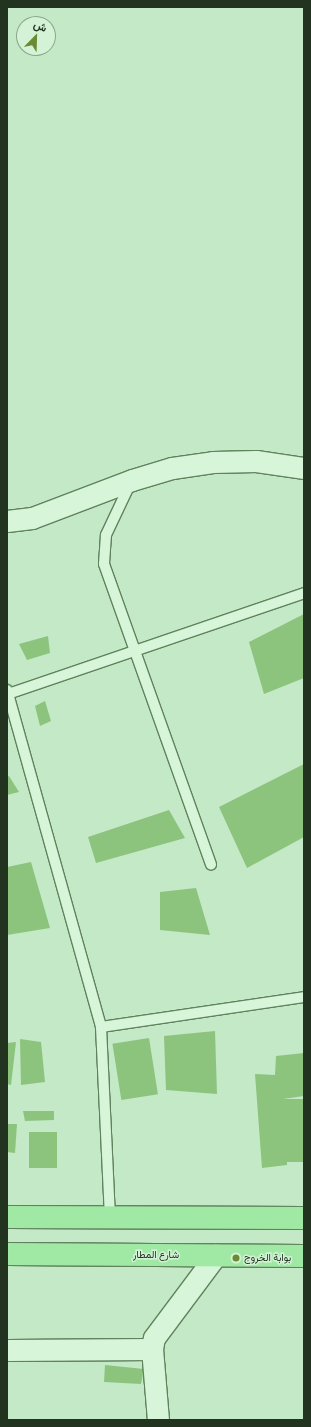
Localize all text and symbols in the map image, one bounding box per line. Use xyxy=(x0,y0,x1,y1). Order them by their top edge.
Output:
north arrow xyxy=(16,16,56,56)
text: ش xyxy=(31,17,49,35)
street label: شارع المطار xyxy=(133,1249,179,1261)
place label: بوابة الخروج xyxy=(244,1252,291,1264)
marker: بوابة الخروج xyxy=(231,1253,241,1263)

